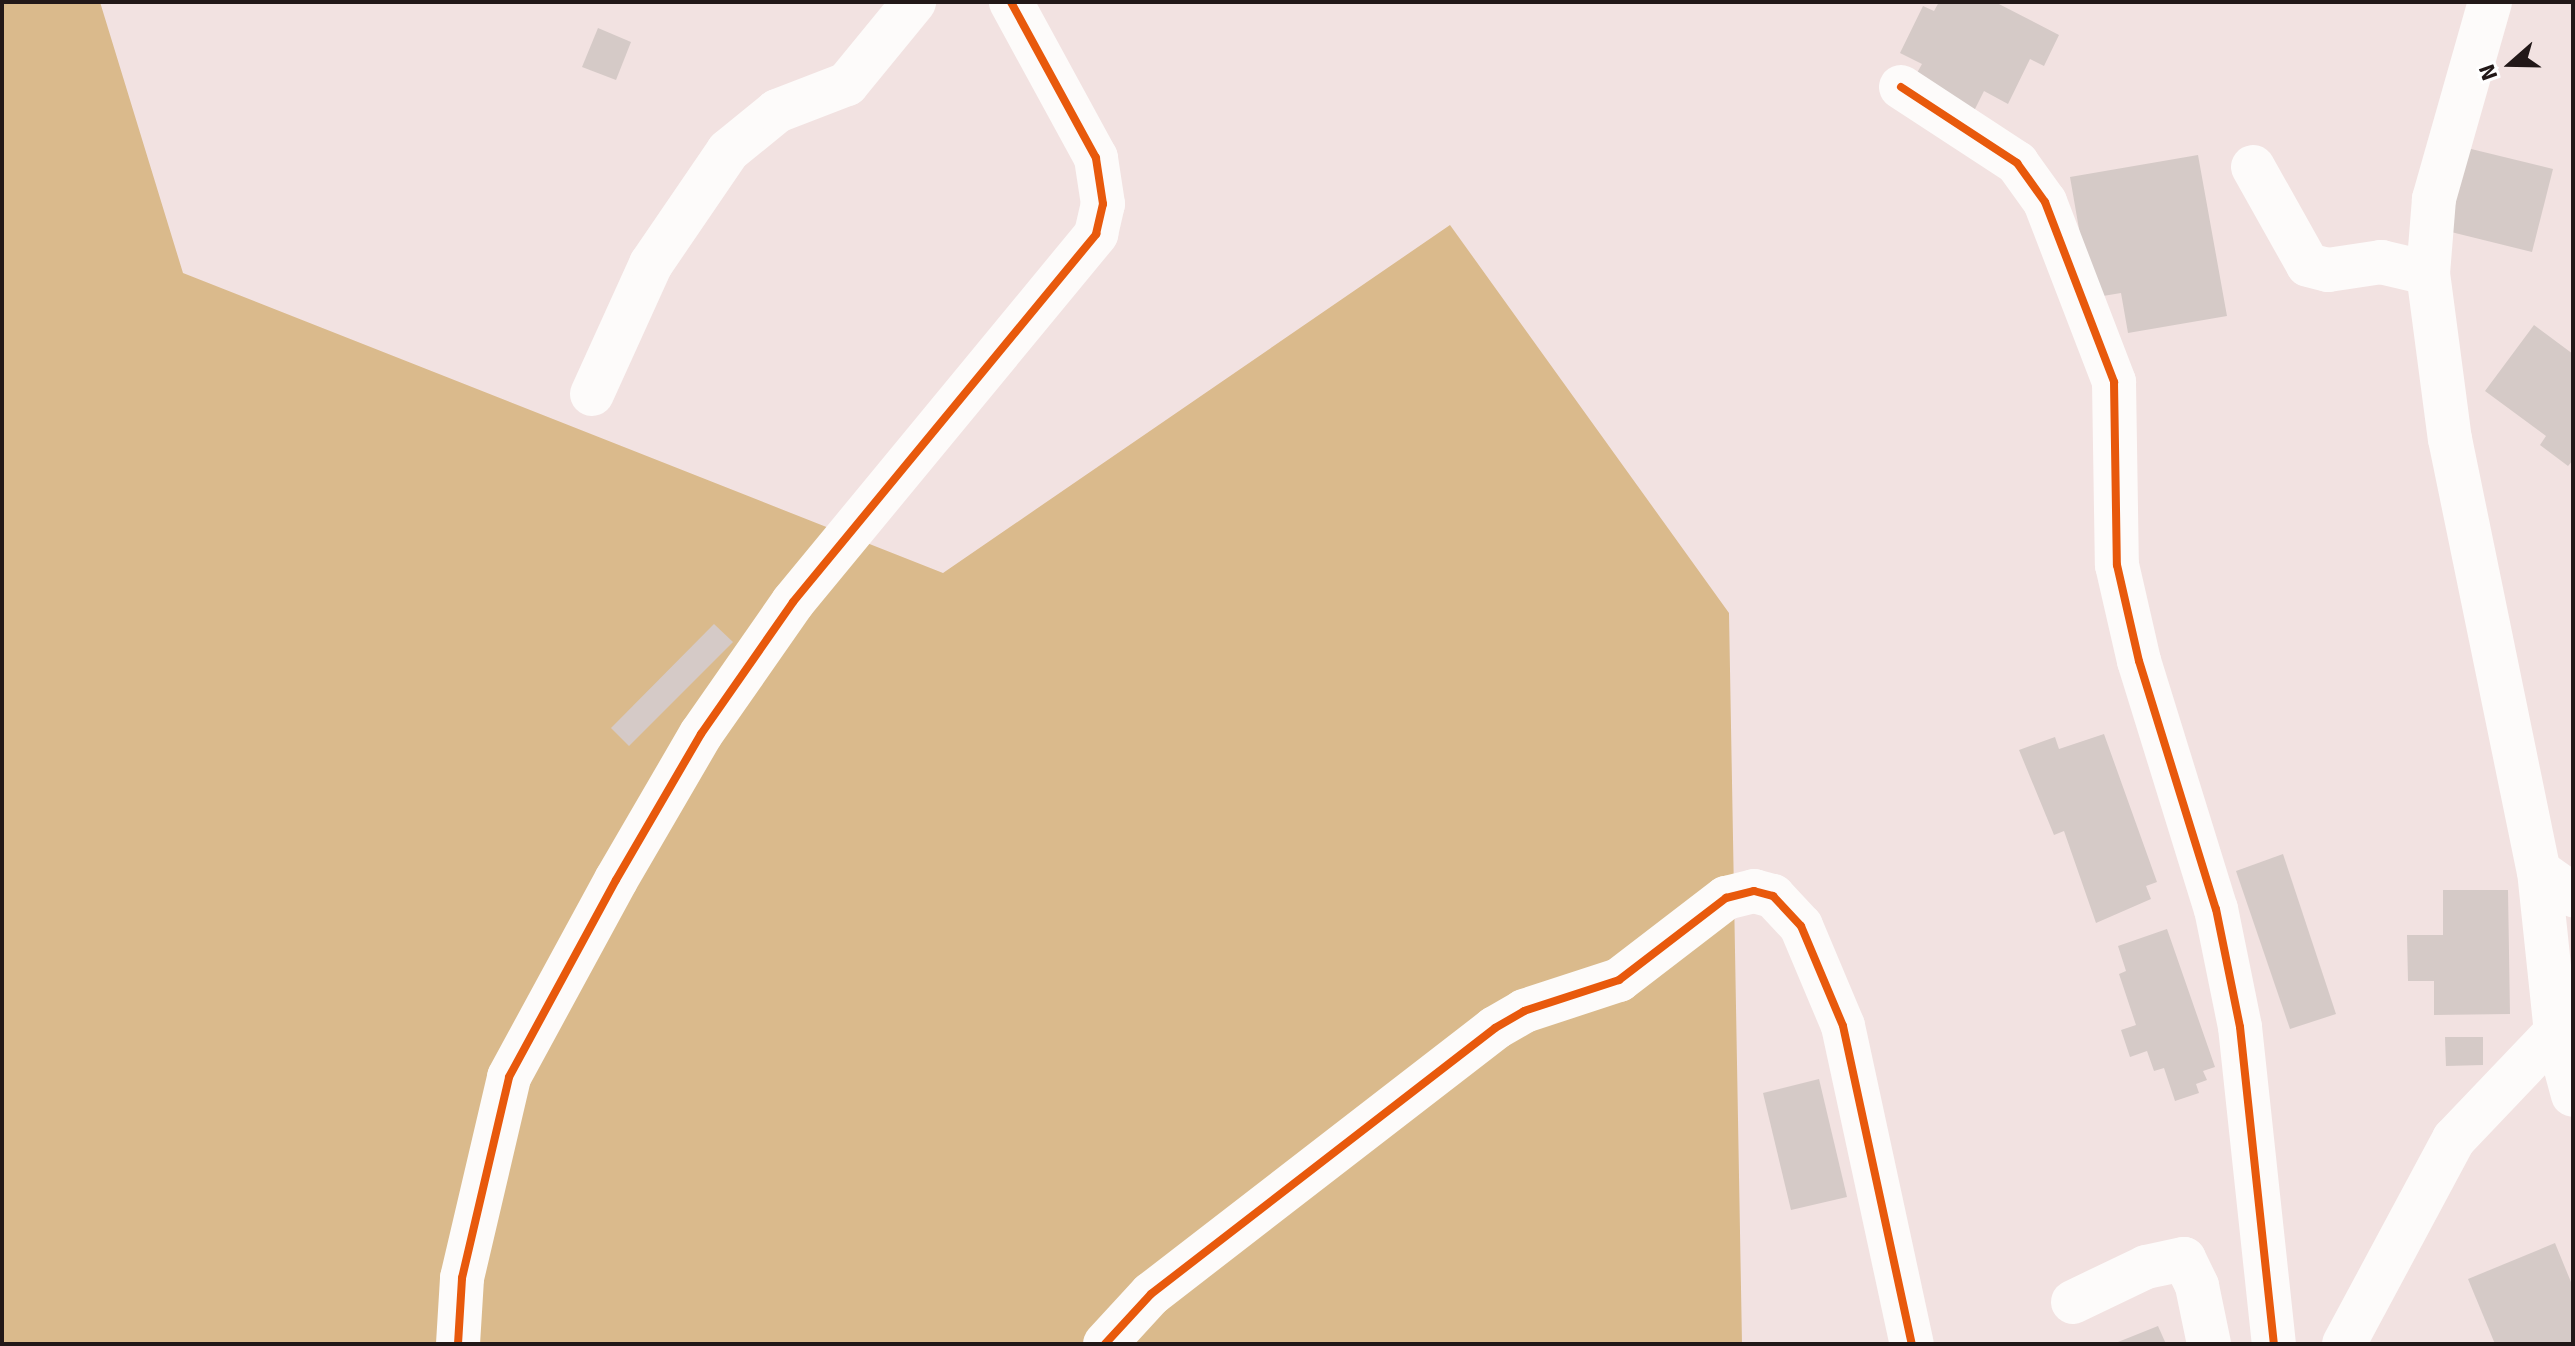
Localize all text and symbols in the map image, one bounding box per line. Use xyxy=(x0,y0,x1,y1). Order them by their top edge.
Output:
north arrow xyxy=(2471,24,2551,104)
text: N xyxy=(2473,61,2503,84)

